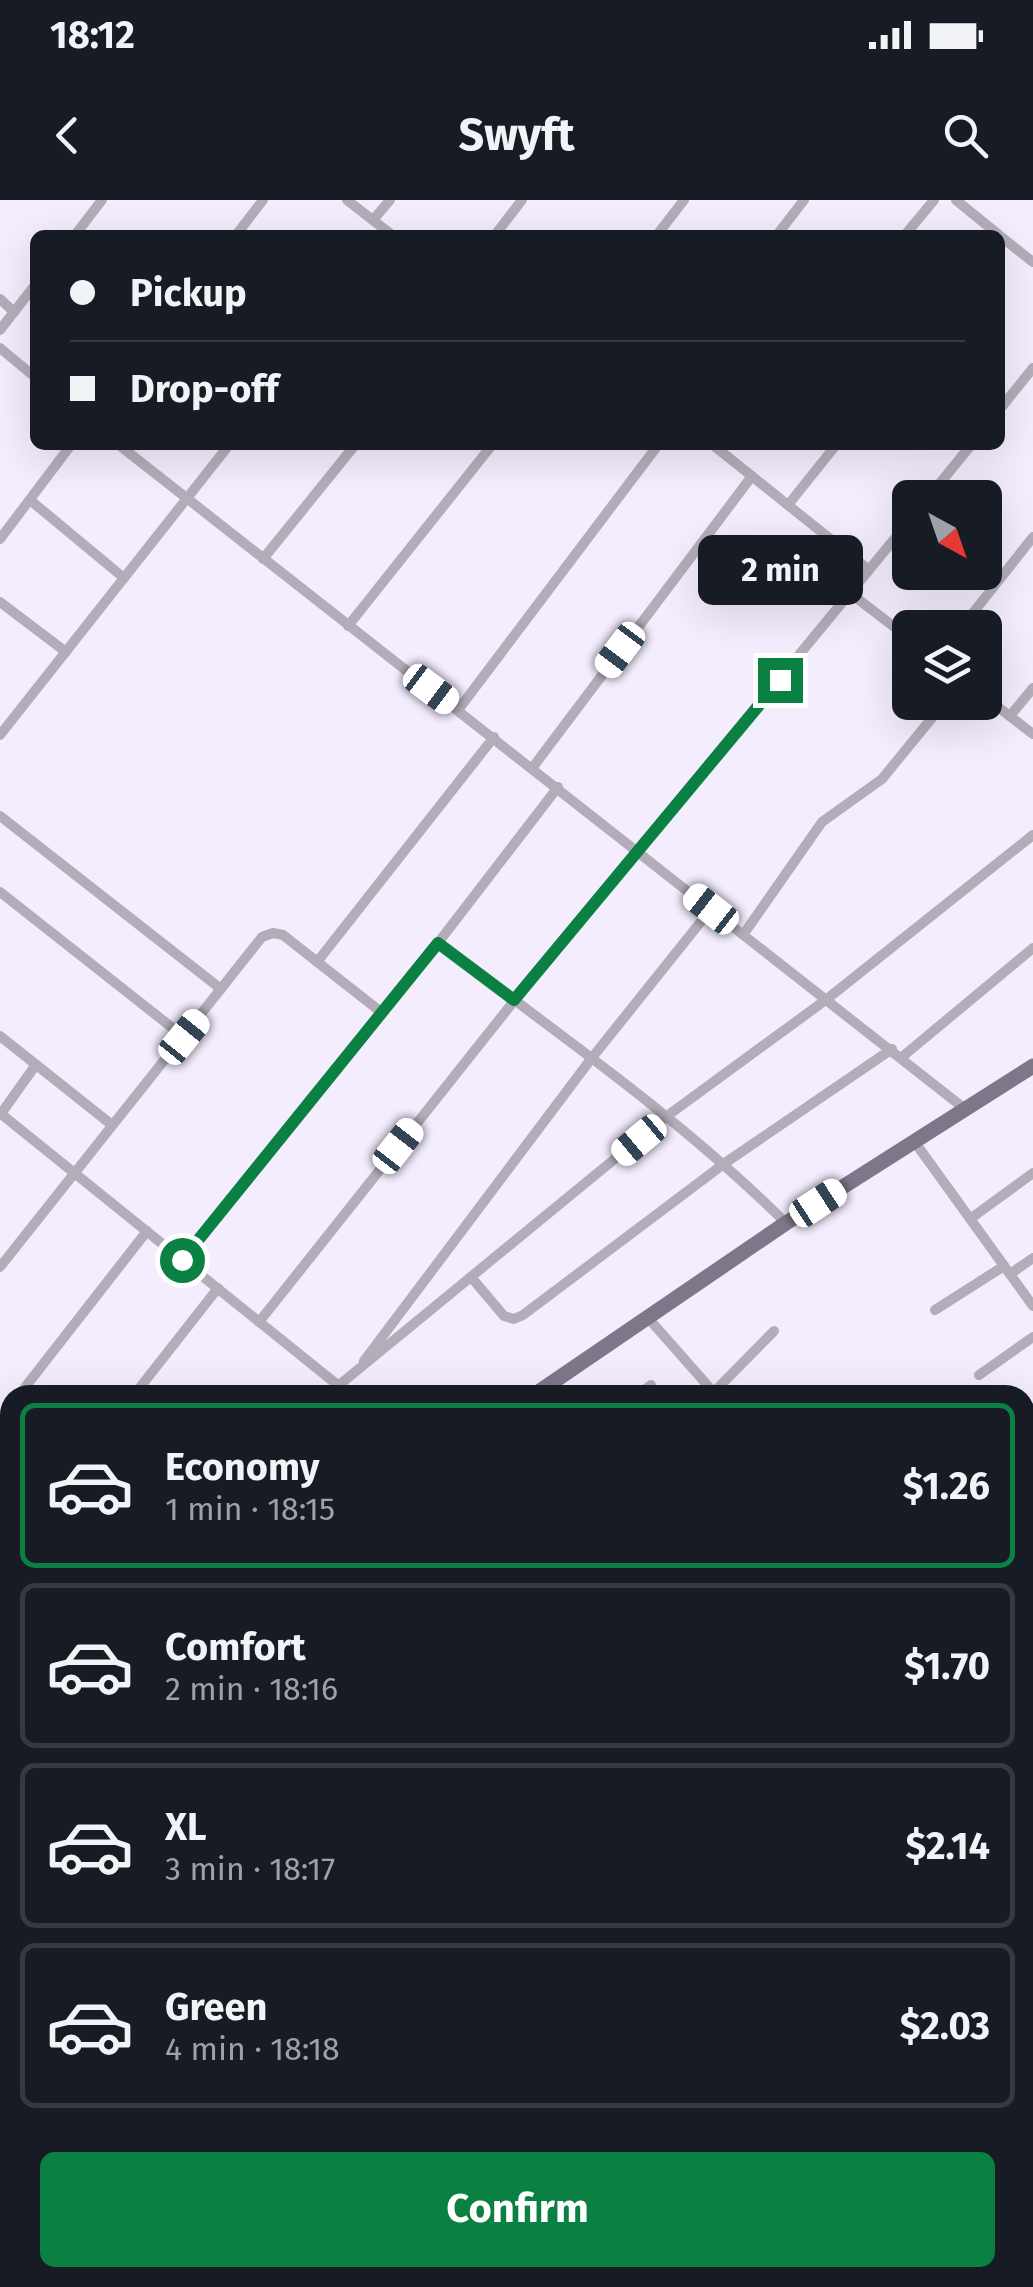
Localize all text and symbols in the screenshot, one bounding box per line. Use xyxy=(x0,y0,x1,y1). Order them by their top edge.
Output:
text: 18:12 xyxy=(50,12,135,58)
icon: back xyxy=(40,108,95,163)
text: Swyft xyxy=(458,108,575,162)
icon: search xyxy=(938,108,993,163)
text: Pickup xyxy=(130,270,247,316)
text: Drop-off xyxy=(130,366,278,412)
north arrow xyxy=(892,480,1002,590)
map controls xyxy=(892,480,1002,720)
callout: 2 min xyxy=(698,535,862,605)
text: 2 min xyxy=(741,551,820,589)
button: layers xyxy=(892,610,1002,720)
car xyxy=(590,617,650,683)
route end xyxy=(758,658,803,703)
car xyxy=(398,659,464,719)
car xyxy=(678,879,744,939)
car xyxy=(153,1004,215,1070)
car xyxy=(606,1109,672,1171)
car xyxy=(368,1113,428,1179)
car xyxy=(785,1174,851,1232)
route start xyxy=(160,1238,205,1283)
icon: car xyxy=(45,1441,135,1531)
text: Economy xyxy=(165,1444,320,1490)
text: $1.26 xyxy=(903,1463,990,1509)
text: 1 min · 18:15 xyxy=(165,1490,335,1528)
icon: car xyxy=(45,1621,135,1711)
text: Comfort xyxy=(165,1624,306,1670)
text: $1.70 xyxy=(904,1643,990,1689)
text: 2 min · 18:16 xyxy=(165,1670,338,1708)
icon: car xyxy=(45,1801,135,1891)
text: XL xyxy=(165,1804,207,1850)
text: $2.14 xyxy=(905,1823,990,1869)
text: 3 min · 18:17 xyxy=(165,1850,335,1888)
icon: car xyxy=(45,1981,135,2071)
text: Green xyxy=(165,1984,268,2030)
text: $2.03 xyxy=(900,2003,990,2049)
text: 4 min · 18:18 xyxy=(165,2030,340,2068)
button: Confirm xyxy=(40,2152,995,2267)

